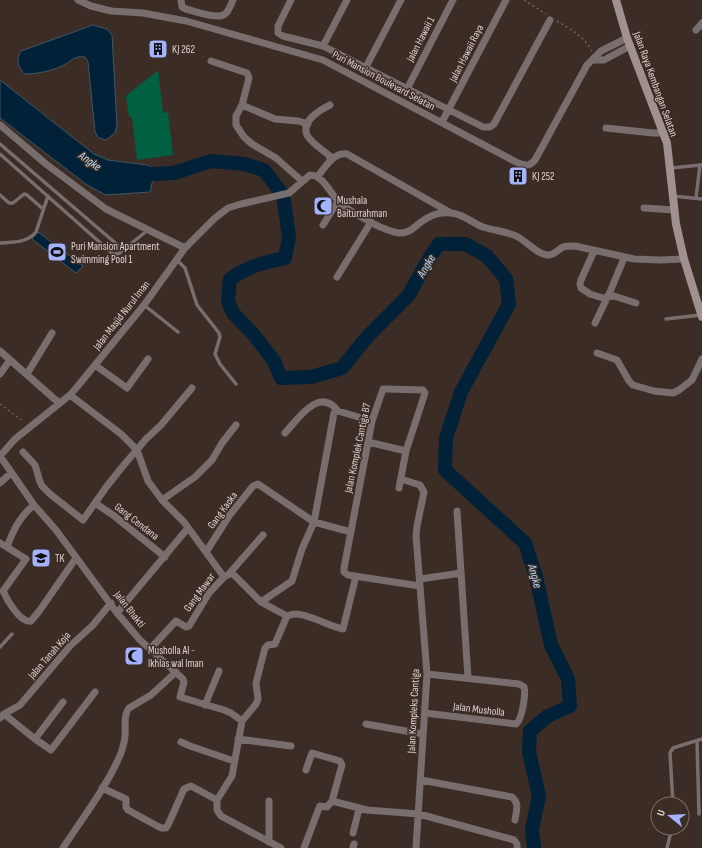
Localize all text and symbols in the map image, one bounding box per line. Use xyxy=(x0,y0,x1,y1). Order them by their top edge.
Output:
street label: Jalan Hawaii 1 xyxy=(403,14,437,65)
street label: Jalan Hawaii Raya xyxy=(446,22,486,85)
street label: Jalan Raya Kembangan Selatan xyxy=(630,29,681,139)
building icon: KJ 262 xyxy=(147,38,169,60)
place label: KJ 262 xyxy=(172,43,196,56)
street label: Puri Mansion Boulevard Selatan xyxy=(330,48,438,113)
water label: Angke xyxy=(75,148,104,175)
building icon: KJ 252 xyxy=(507,165,529,187)
place label: KJ 252 xyxy=(532,170,555,183)
place label: Mushala Baiturrahman xyxy=(337,194,388,220)
mosque icon: Mushala Baiturrahman xyxy=(312,195,334,217)
place label: Puri Mansion Apartment Swimming Pool 1 xyxy=(71,240,160,266)
sports icon: Puri Mansion Apartment Swimming Pool 1 xyxy=(46,241,68,263)
water label: Angke xyxy=(413,252,439,281)
street label: Jalan Masjid Nurul Iman xyxy=(90,278,153,353)
street label: Jalan Komplek Cantiga B7 xyxy=(341,401,373,495)
street label: Gang Kaoka xyxy=(205,489,240,531)
street label: Gang Cendana xyxy=(112,500,161,543)
school or university icon: TK xyxy=(30,547,52,569)
place label: TK xyxy=(55,552,64,565)
water label: Angke xyxy=(524,562,545,590)
street label: Gang Mawar xyxy=(181,570,218,614)
street label: Jalan Bhakti xyxy=(111,588,148,630)
street label: Jalan Tanah Koja xyxy=(25,629,73,682)
place label: Musholla Al - Ikhlas wal Iman xyxy=(148,644,204,670)
mosque icon: Musholla Al - Ikhlas wal Iman xyxy=(123,645,145,667)
street label: Jalan Kompleks Cantiga xyxy=(405,669,422,755)
street label: Jalan Musholla xyxy=(451,700,505,719)
north arrow xyxy=(650,796,690,836)
text: U xyxy=(654,808,668,818)

